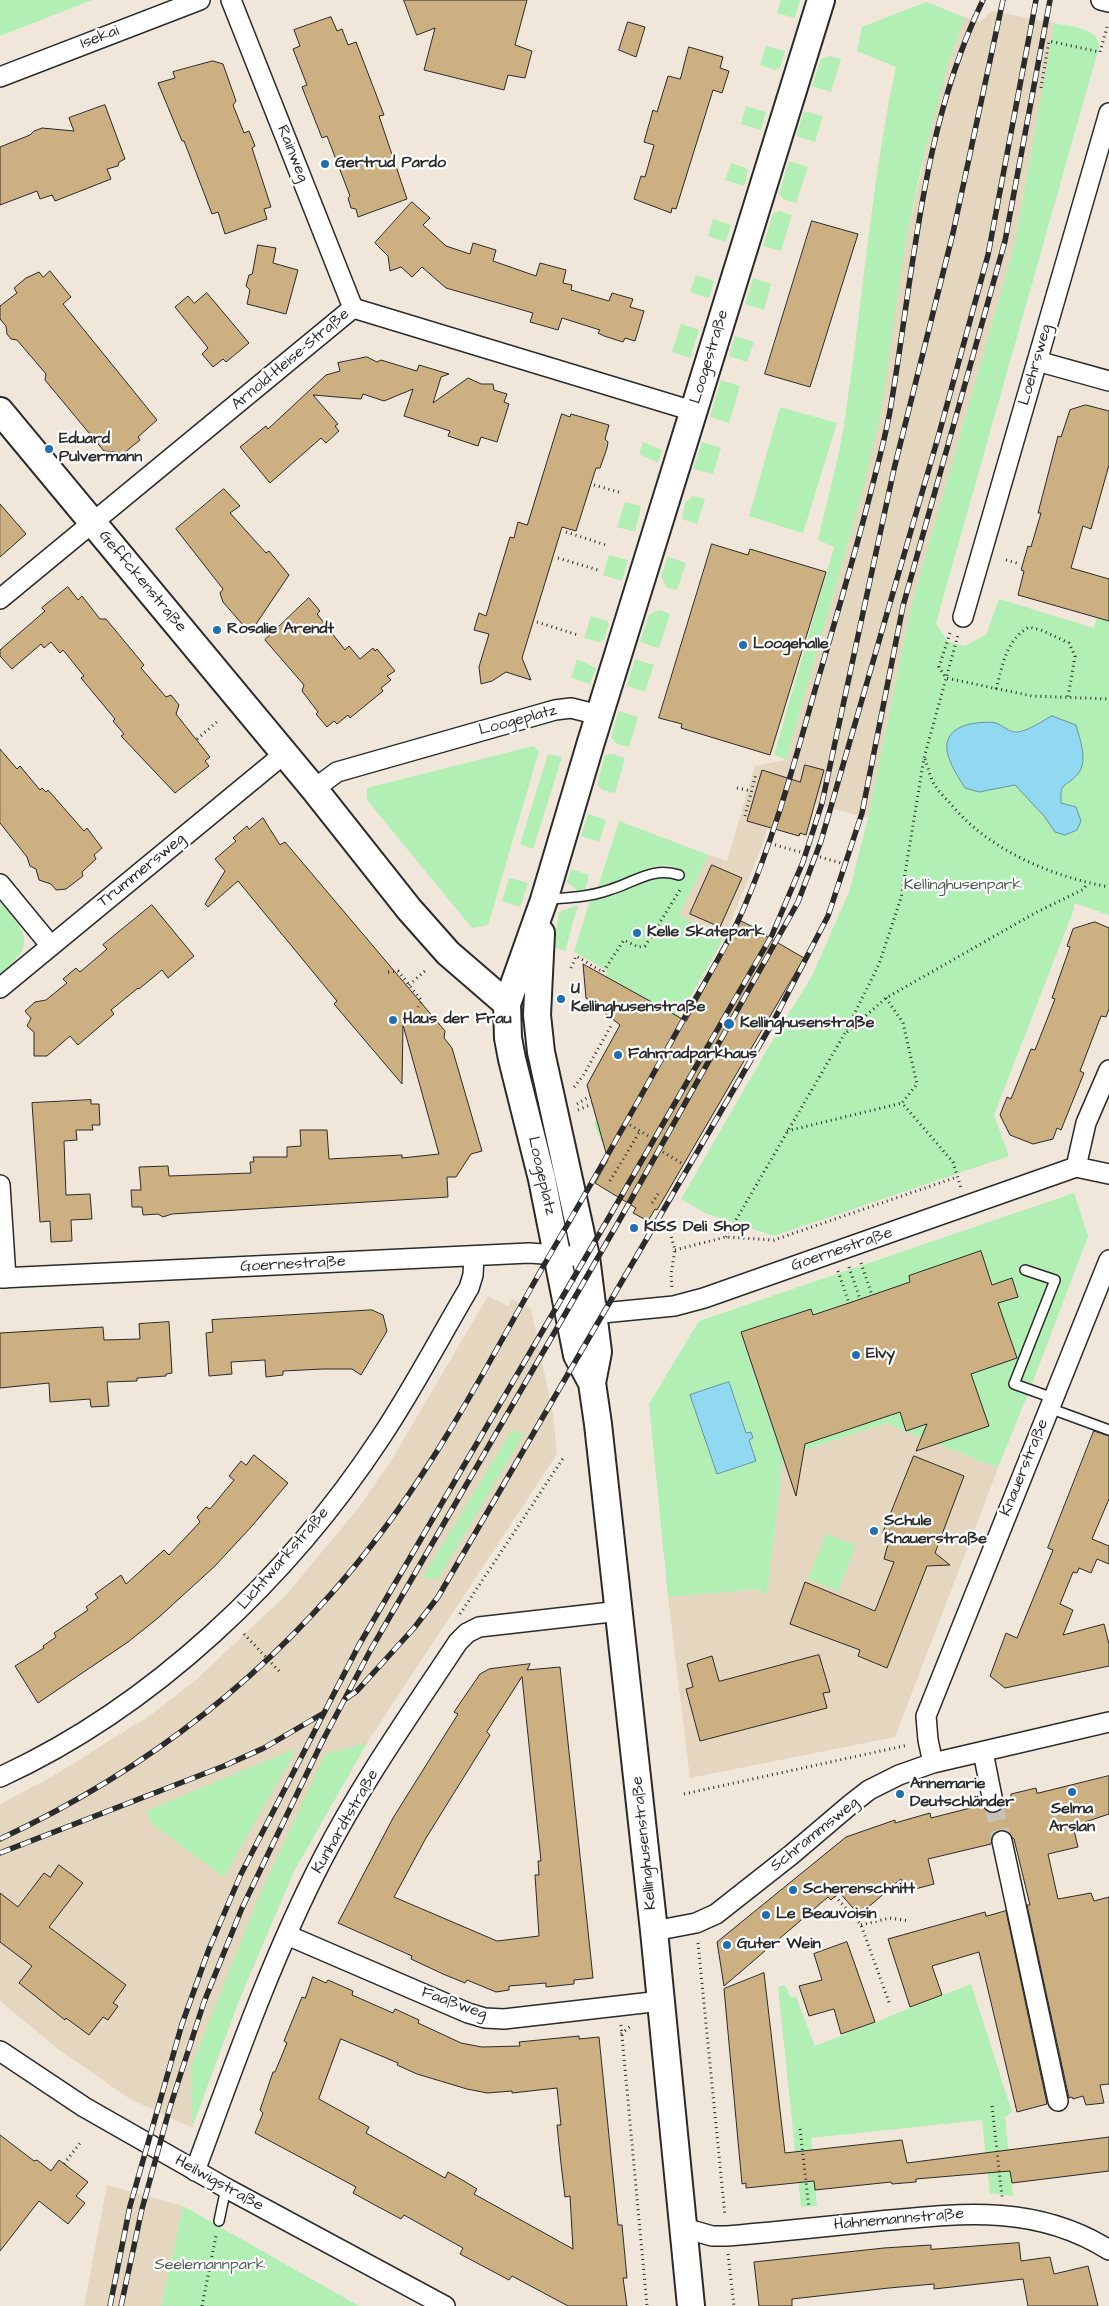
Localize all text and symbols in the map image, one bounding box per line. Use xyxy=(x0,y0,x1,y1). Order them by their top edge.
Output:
street label: Isekai xyxy=(78,22,122,54)
street label: Rainweg xyxy=(272,123,312,185)
place label: Gertrud Pardo xyxy=(335,154,446,174)
marker: Gertrud Pardo xyxy=(319,158,331,170)
street label: Arnold-Heise-Straße xyxy=(228,305,354,415)
street label: Loogestraße xyxy=(687,308,733,406)
street label: Loehrsweg xyxy=(1015,322,1057,408)
place label: Eduard Pulvermann xyxy=(59,430,142,468)
marker: Eduard Pulvermann xyxy=(43,443,55,455)
street label: Geffckenstraße xyxy=(94,527,190,637)
place label: Rosalie Arendt xyxy=(227,620,334,640)
marker: Rosalie Arendt xyxy=(211,624,223,636)
place label: Loogehalle xyxy=(753,635,829,655)
marker: Loogehalle xyxy=(737,639,749,651)
street label: Loogeplatz xyxy=(477,701,559,741)
street label: Trummersweg xyxy=(94,830,190,912)
park label: Kellinghusenpark xyxy=(904,876,1022,896)
place label: Kelle Skatepark xyxy=(647,923,765,943)
marker: Kelle Skatepark xyxy=(631,927,643,939)
place label: U Kellinghusenstraße xyxy=(571,980,705,1018)
marker: U Kellinghusenstraße xyxy=(555,993,567,1005)
place label: Haus der Frau xyxy=(403,1010,512,1030)
marker: Haus der Frau xyxy=(387,1014,399,1026)
place label: Kellinghusenstraße xyxy=(740,1014,874,1034)
marker: Kellinghusenstraße xyxy=(722,1017,736,1031)
place label: Fahrradparkhaus xyxy=(628,1045,757,1065)
marker: Fahrradparkhaus xyxy=(612,1049,624,1061)
street label: Loogeplatz xyxy=(523,1135,559,1217)
place label: KISS Deli Shop xyxy=(644,1218,750,1238)
marker: KISS Deli Shop xyxy=(628,1222,640,1234)
street label: Goernestraße xyxy=(789,1224,895,1276)
street label: Goernestraße xyxy=(240,1253,346,1277)
place label: Elvy xyxy=(866,1345,895,1365)
marker: Elvy xyxy=(850,1349,862,1361)
street label: Knauerstraße xyxy=(997,1417,1053,1519)
street label: Lichtwarkstraße xyxy=(234,1504,334,1614)
place label: Schule Knauerstraße xyxy=(884,1512,987,1550)
marker: Schule Knauerstraße xyxy=(868,1525,880,1537)
street label: Kunhardtstraße xyxy=(308,1767,384,1877)
street label: Kellinghusenstraße xyxy=(628,1775,662,1911)
place label: Annemarie Deutschländer xyxy=(910,1775,1014,1813)
marker: Selma Arslan xyxy=(1066,1786,1078,1798)
marker: Annemarie Deutschländer xyxy=(894,1788,906,1800)
street label: Schrammsweg xyxy=(767,1794,863,1876)
place label: Selma Arslan xyxy=(1049,1800,1095,1838)
place label: Scherenschnitt xyxy=(803,1880,915,1900)
marker: Scherenschnitt xyxy=(787,1884,799,1896)
place label: Le Beauvoisin xyxy=(776,1905,877,1925)
marker: Le Beauvoisin xyxy=(760,1909,772,1921)
place label: Guter Wein xyxy=(737,1935,821,1955)
marker: Guter Wein xyxy=(721,1939,733,1951)
street label: Faaßweg xyxy=(418,1983,490,2025)
street label: Heilwigstraße xyxy=(171,2152,267,2216)
street label: Hahnemannstraße xyxy=(833,2205,965,2235)
park label: Seelemannpark xyxy=(154,2256,266,2276)

